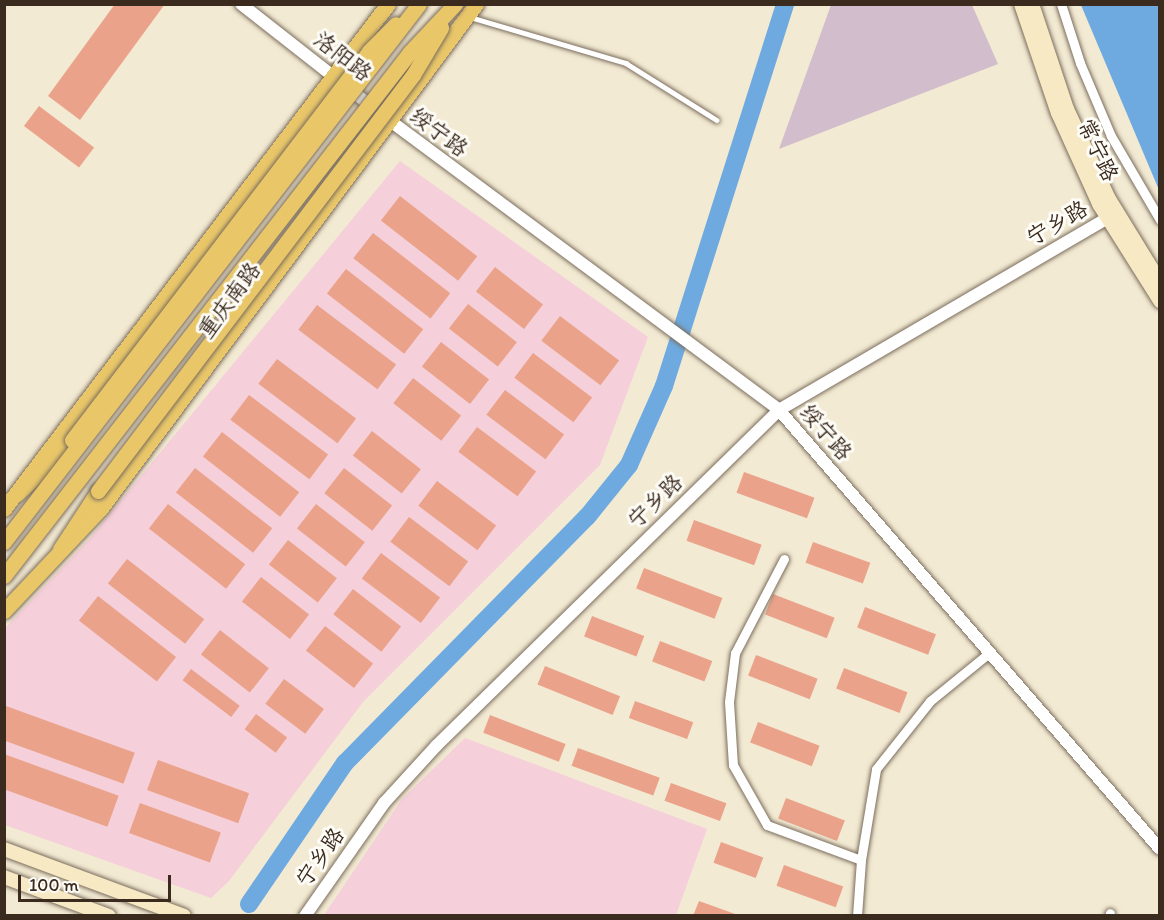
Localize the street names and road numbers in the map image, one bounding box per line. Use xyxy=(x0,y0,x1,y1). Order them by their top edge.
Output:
street label: 洛阳路 xyxy=(309,25,377,87)
street label: 绥宁路 xyxy=(405,102,473,162)
street label: 常宁路 xyxy=(1072,115,1124,185)
street label: 宁乡路 xyxy=(1022,195,1092,251)
street label: 重庆南路 xyxy=(192,257,266,343)
street label: 绥宁路 xyxy=(794,398,858,466)
street label: 宁乡路 xyxy=(622,469,688,533)
street label: 宁乡路 xyxy=(290,822,350,892)

